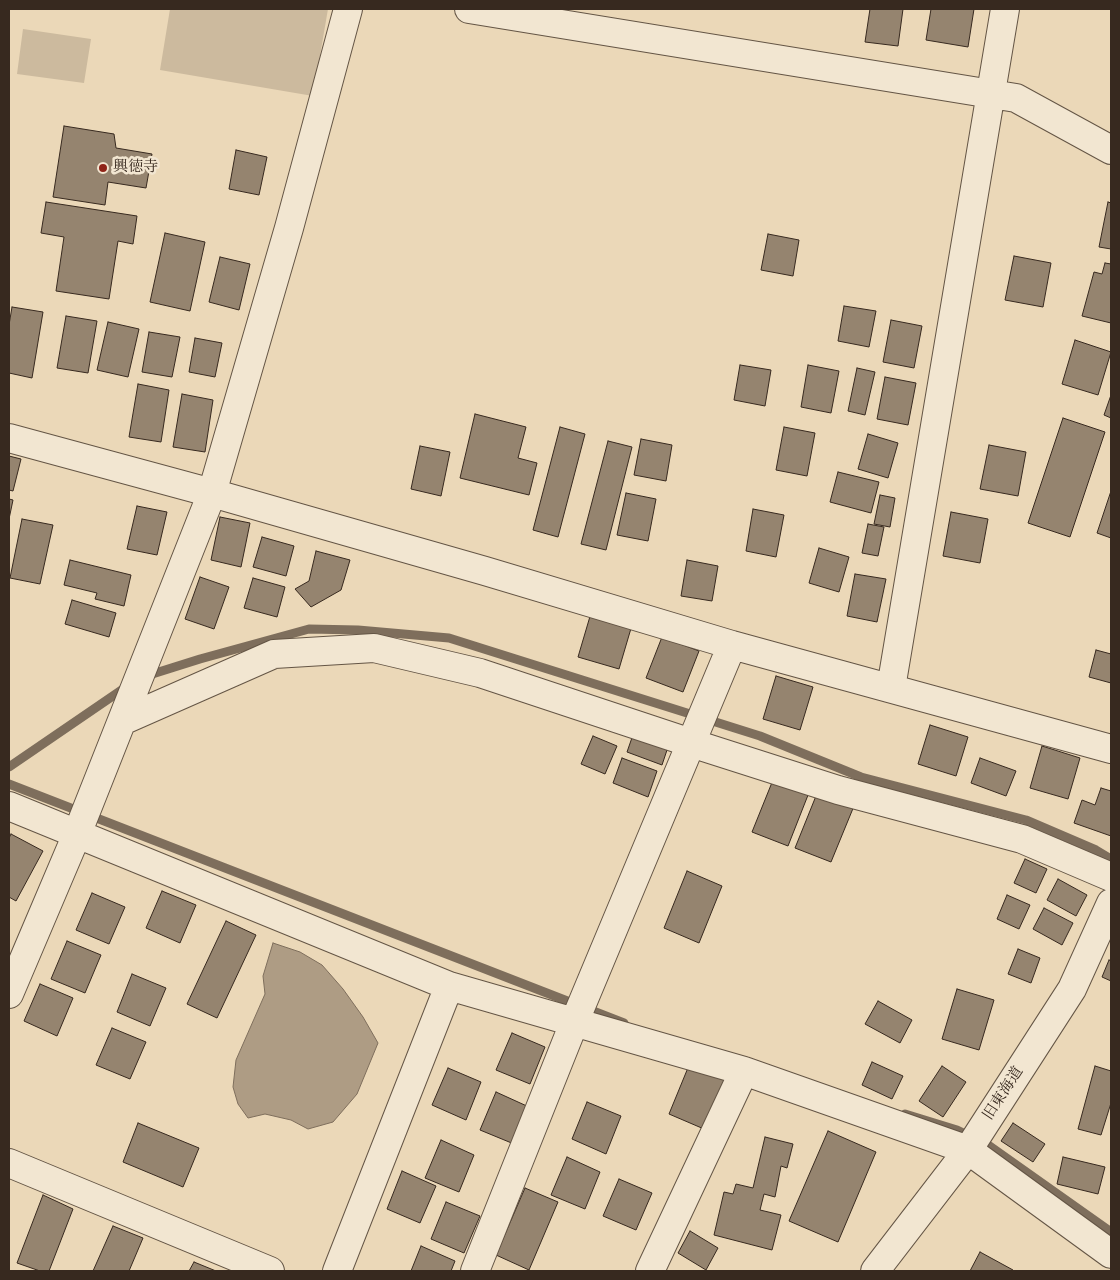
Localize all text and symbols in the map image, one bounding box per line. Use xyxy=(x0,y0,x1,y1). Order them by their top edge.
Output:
place label: 興徳寺 xyxy=(113,159,158,177)
marker: 興徳寺 xyxy=(97,162,109,174)
street label: 旧東海道 xyxy=(980,1064,1028,1124)

